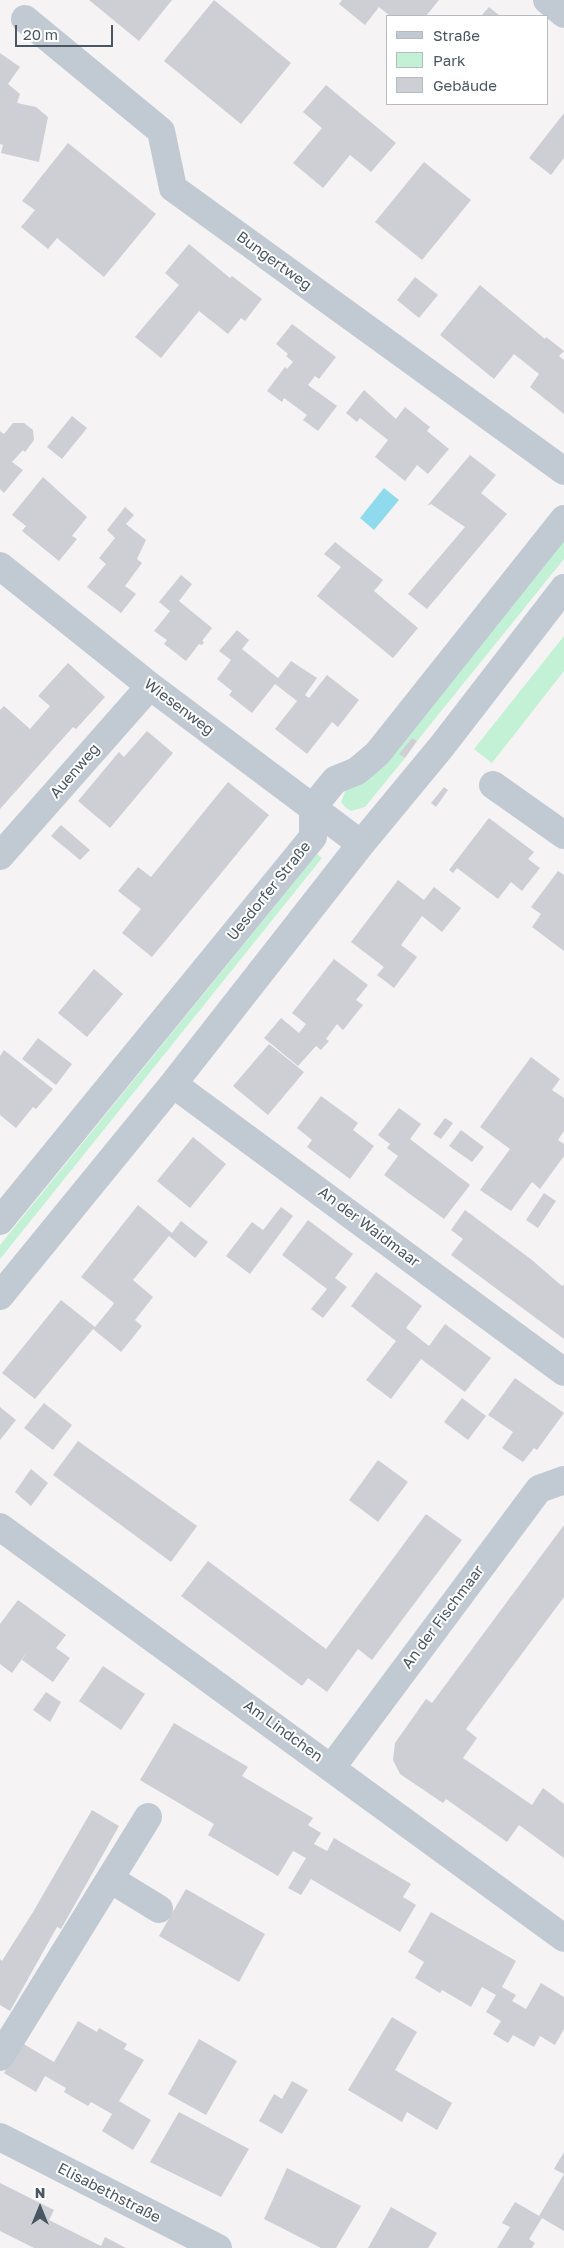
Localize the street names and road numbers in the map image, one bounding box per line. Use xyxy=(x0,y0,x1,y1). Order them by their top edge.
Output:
street label: Bungertweg xyxy=(233,228,315,294)
street label: Wiesenweg xyxy=(141,675,217,739)
street label: Auenweg xyxy=(46,740,104,802)
street label: Uesdorfer Straße xyxy=(223,838,315,944)
street label: An der Waidmaar xyxy=(315,1183,423,1271)
street label: An der Fischmaar xyxy=(398,1562,488,1672)
street label: Am Lindchen xyxy=(240,1696,326,1766)
street label: Elisabethstraße xyxy=(55,2159,163,2227)

